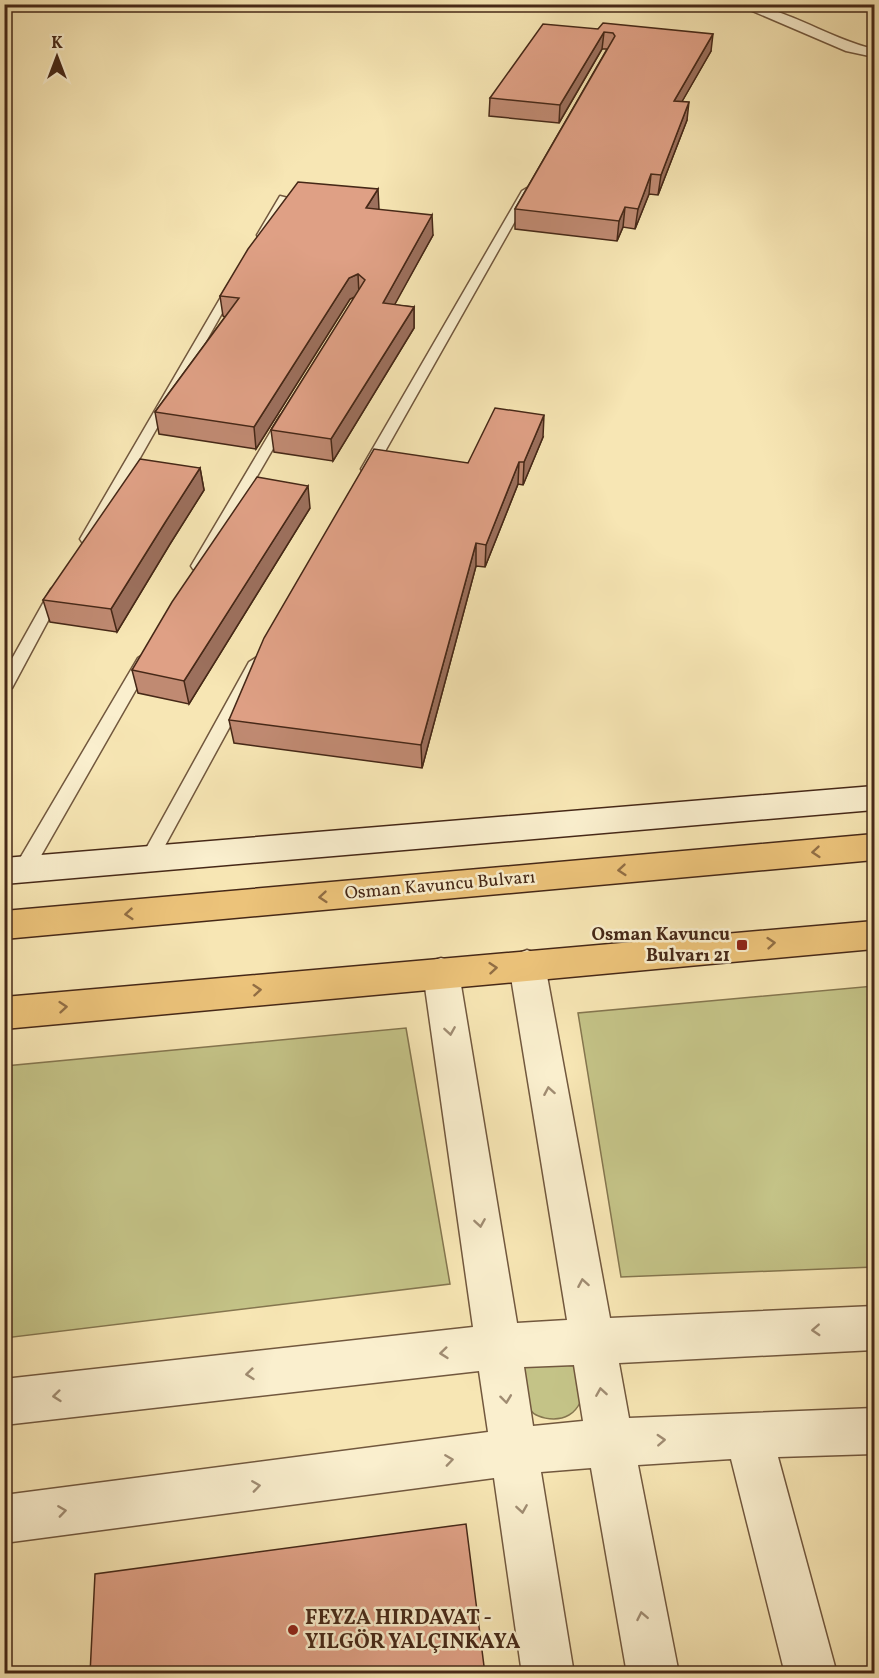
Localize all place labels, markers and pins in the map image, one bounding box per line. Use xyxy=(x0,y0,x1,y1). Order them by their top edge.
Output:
place label: Osman Kavuncu Bulvarı 21 xyxy=(591,923,730,969)
marker: Osman Kavuncu Bulvarı 21 xyxy=(735,938,749,952)
place label: FEYZA HIRDAVAT - YILGÖR YALÇINKAYA xyxy=(305,1604,520,1657)
marker: FEYZA HIRDAVAT - YILGÖR YALÇINKAYA xyxy=(286,1623,300,1637)

